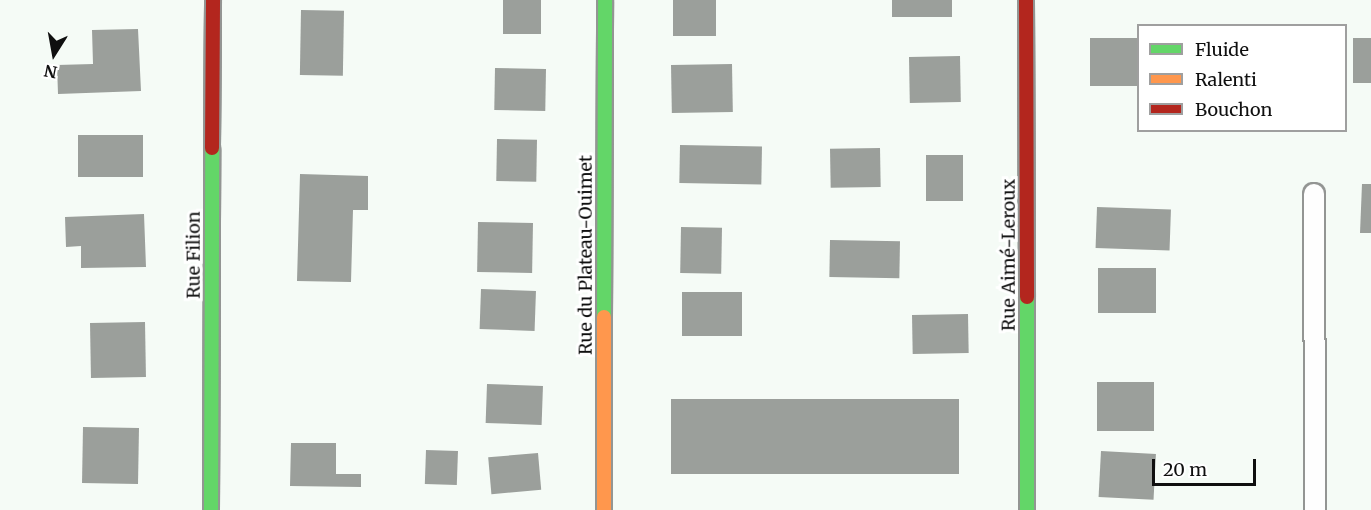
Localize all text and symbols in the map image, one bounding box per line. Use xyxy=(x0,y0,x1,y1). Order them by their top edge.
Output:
north arrow xyxy=(24,24,84,84)
legend xyxy=(1137,24,1347,132)
text: Fluide xyxy=(1195,38,1249,61)
text: N xyxy=(42,61,59,83)
text: Ralenti xyxy=(1195,68,1257,91)
text: Bouchon xyxy=(1195,98,1272,121)
street label: Rue du Plateau-Ouimet xyxy=(575,155,597,355)
street label: Rue Aimé-Leroux xyxy=(998,179,1020,331)
street label: Rue Filion xyxy=(183,211,205,299)
scale bar xyxy=(1155,447,1258,485)
text: 20 m xyxy=(1163,458,1207,481)

